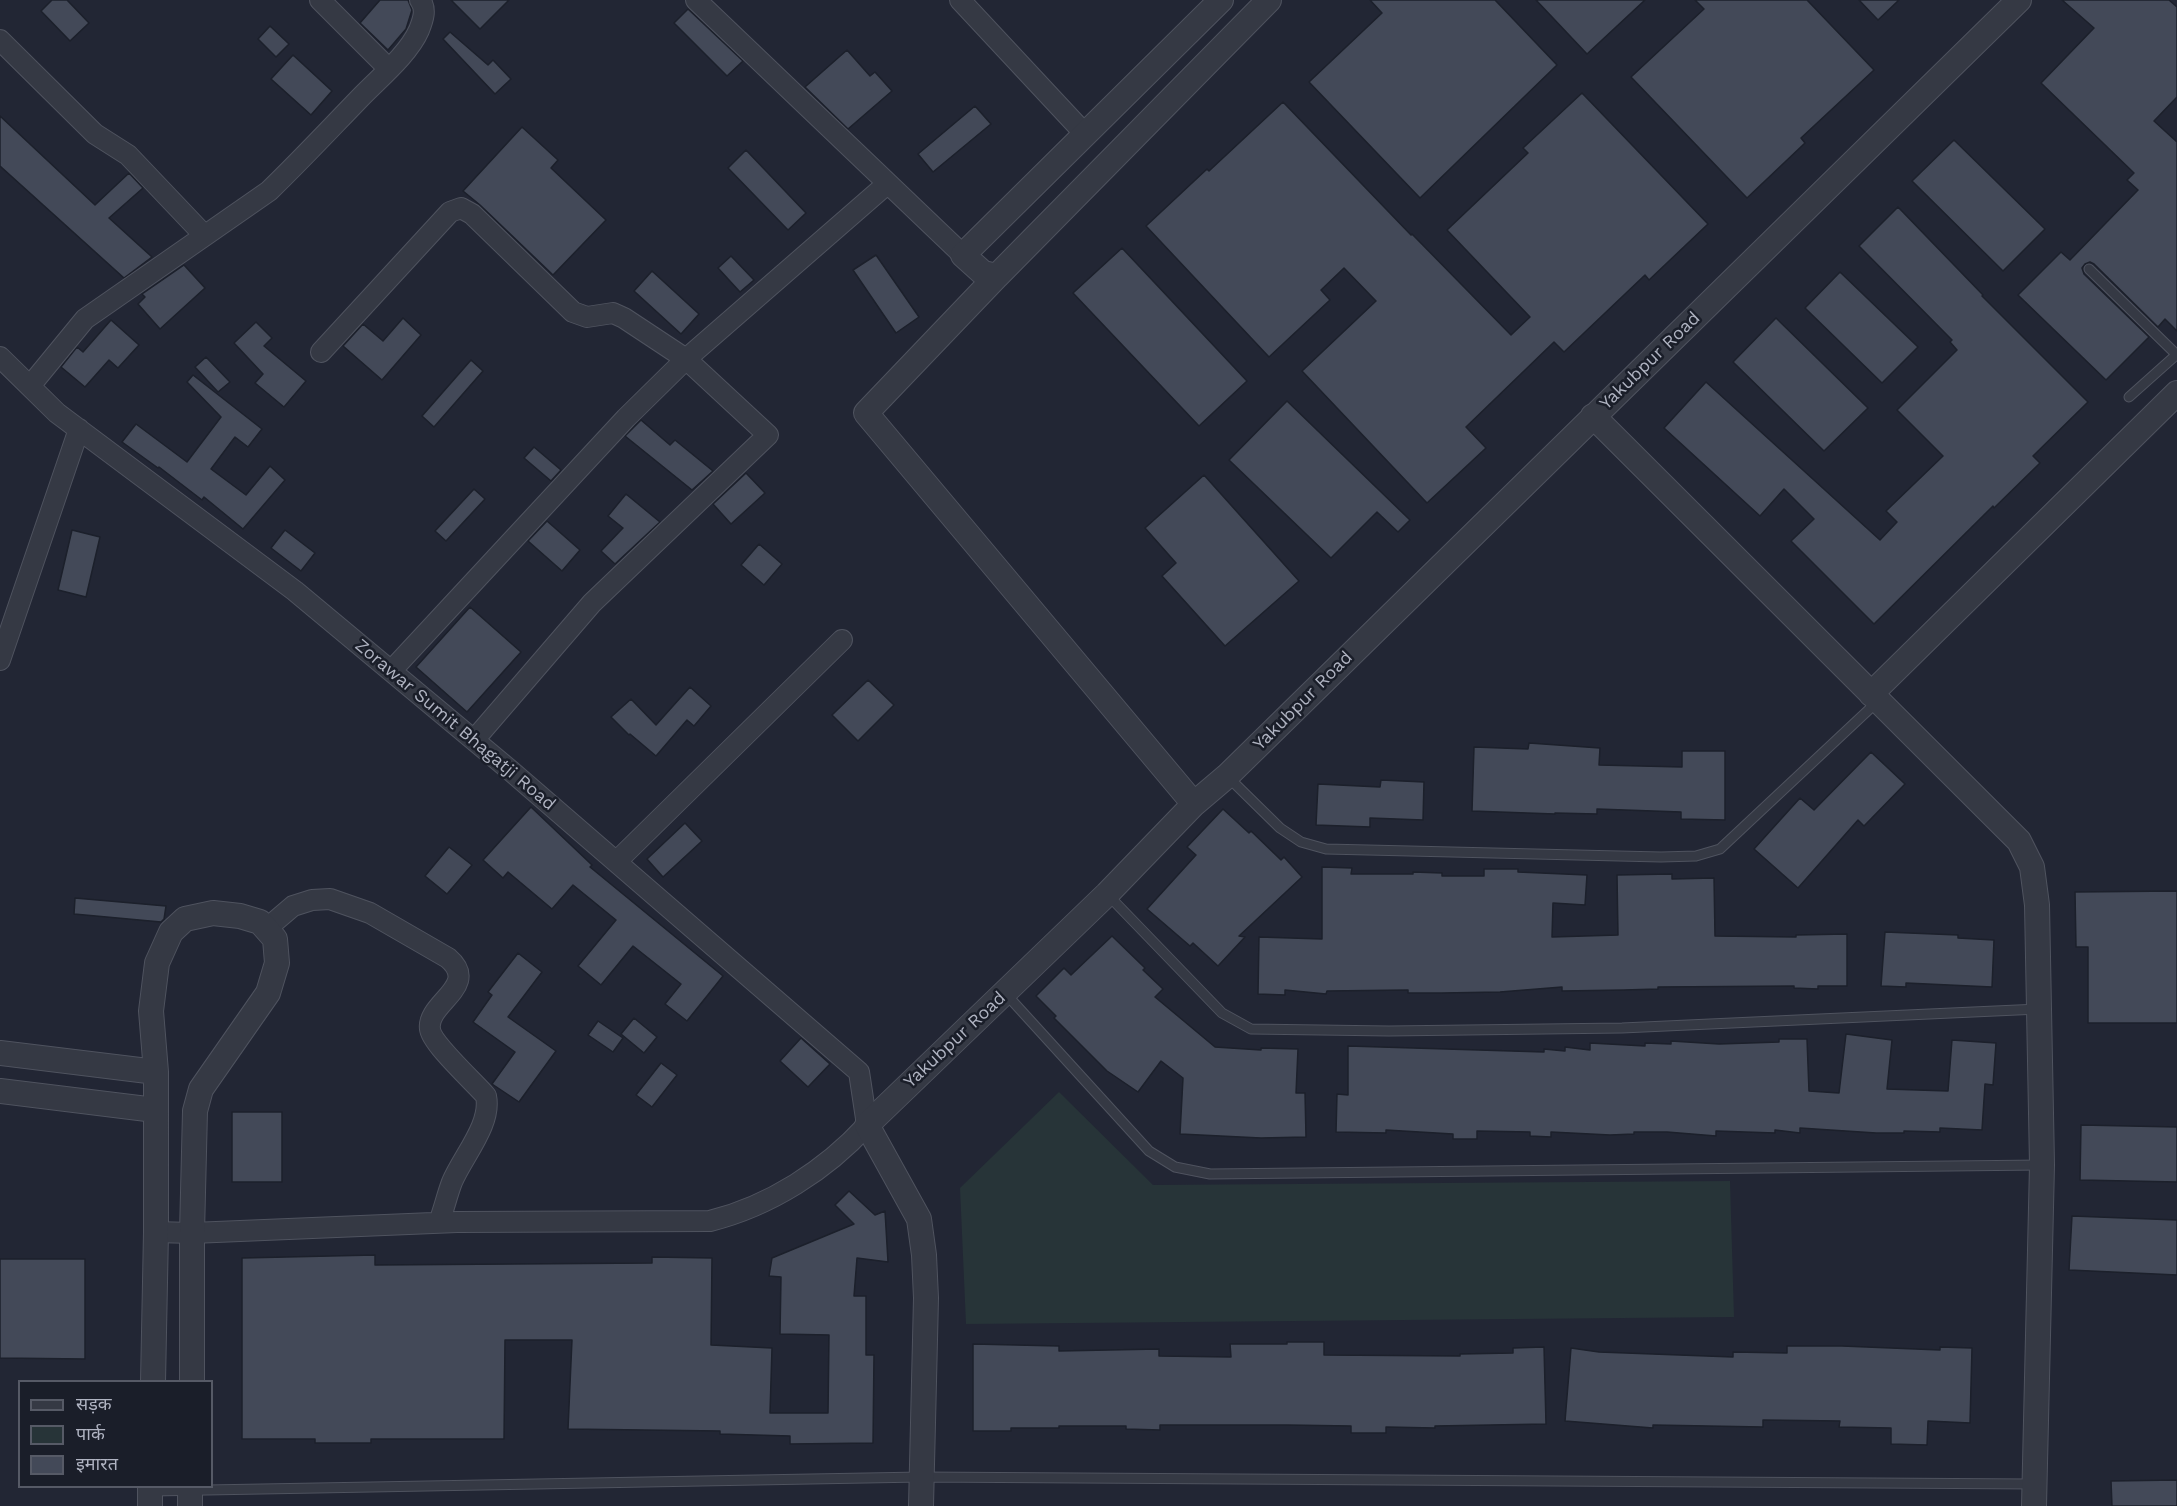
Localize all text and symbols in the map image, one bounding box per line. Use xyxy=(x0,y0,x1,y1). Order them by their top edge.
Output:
street label: Yakubpur Road xyxy=(1595,308,1705,414)
street label: Zorawar Sumit Bhagatji Road xyxy=(350,635,560,815)
street label: Yakubpur Road xyxy=(1249,647,1357,755)
street label: Yakubpur Road xyxy=(900,987,1010,1093)
legend xyxy=(18,1380,213,1488)
text: सड़क xyxy=(76,1393,112,1414)
text: पार्क xyxy=(76,1423,105,1444)
text: इमारत xyxy=(76,1453,118,1474)

